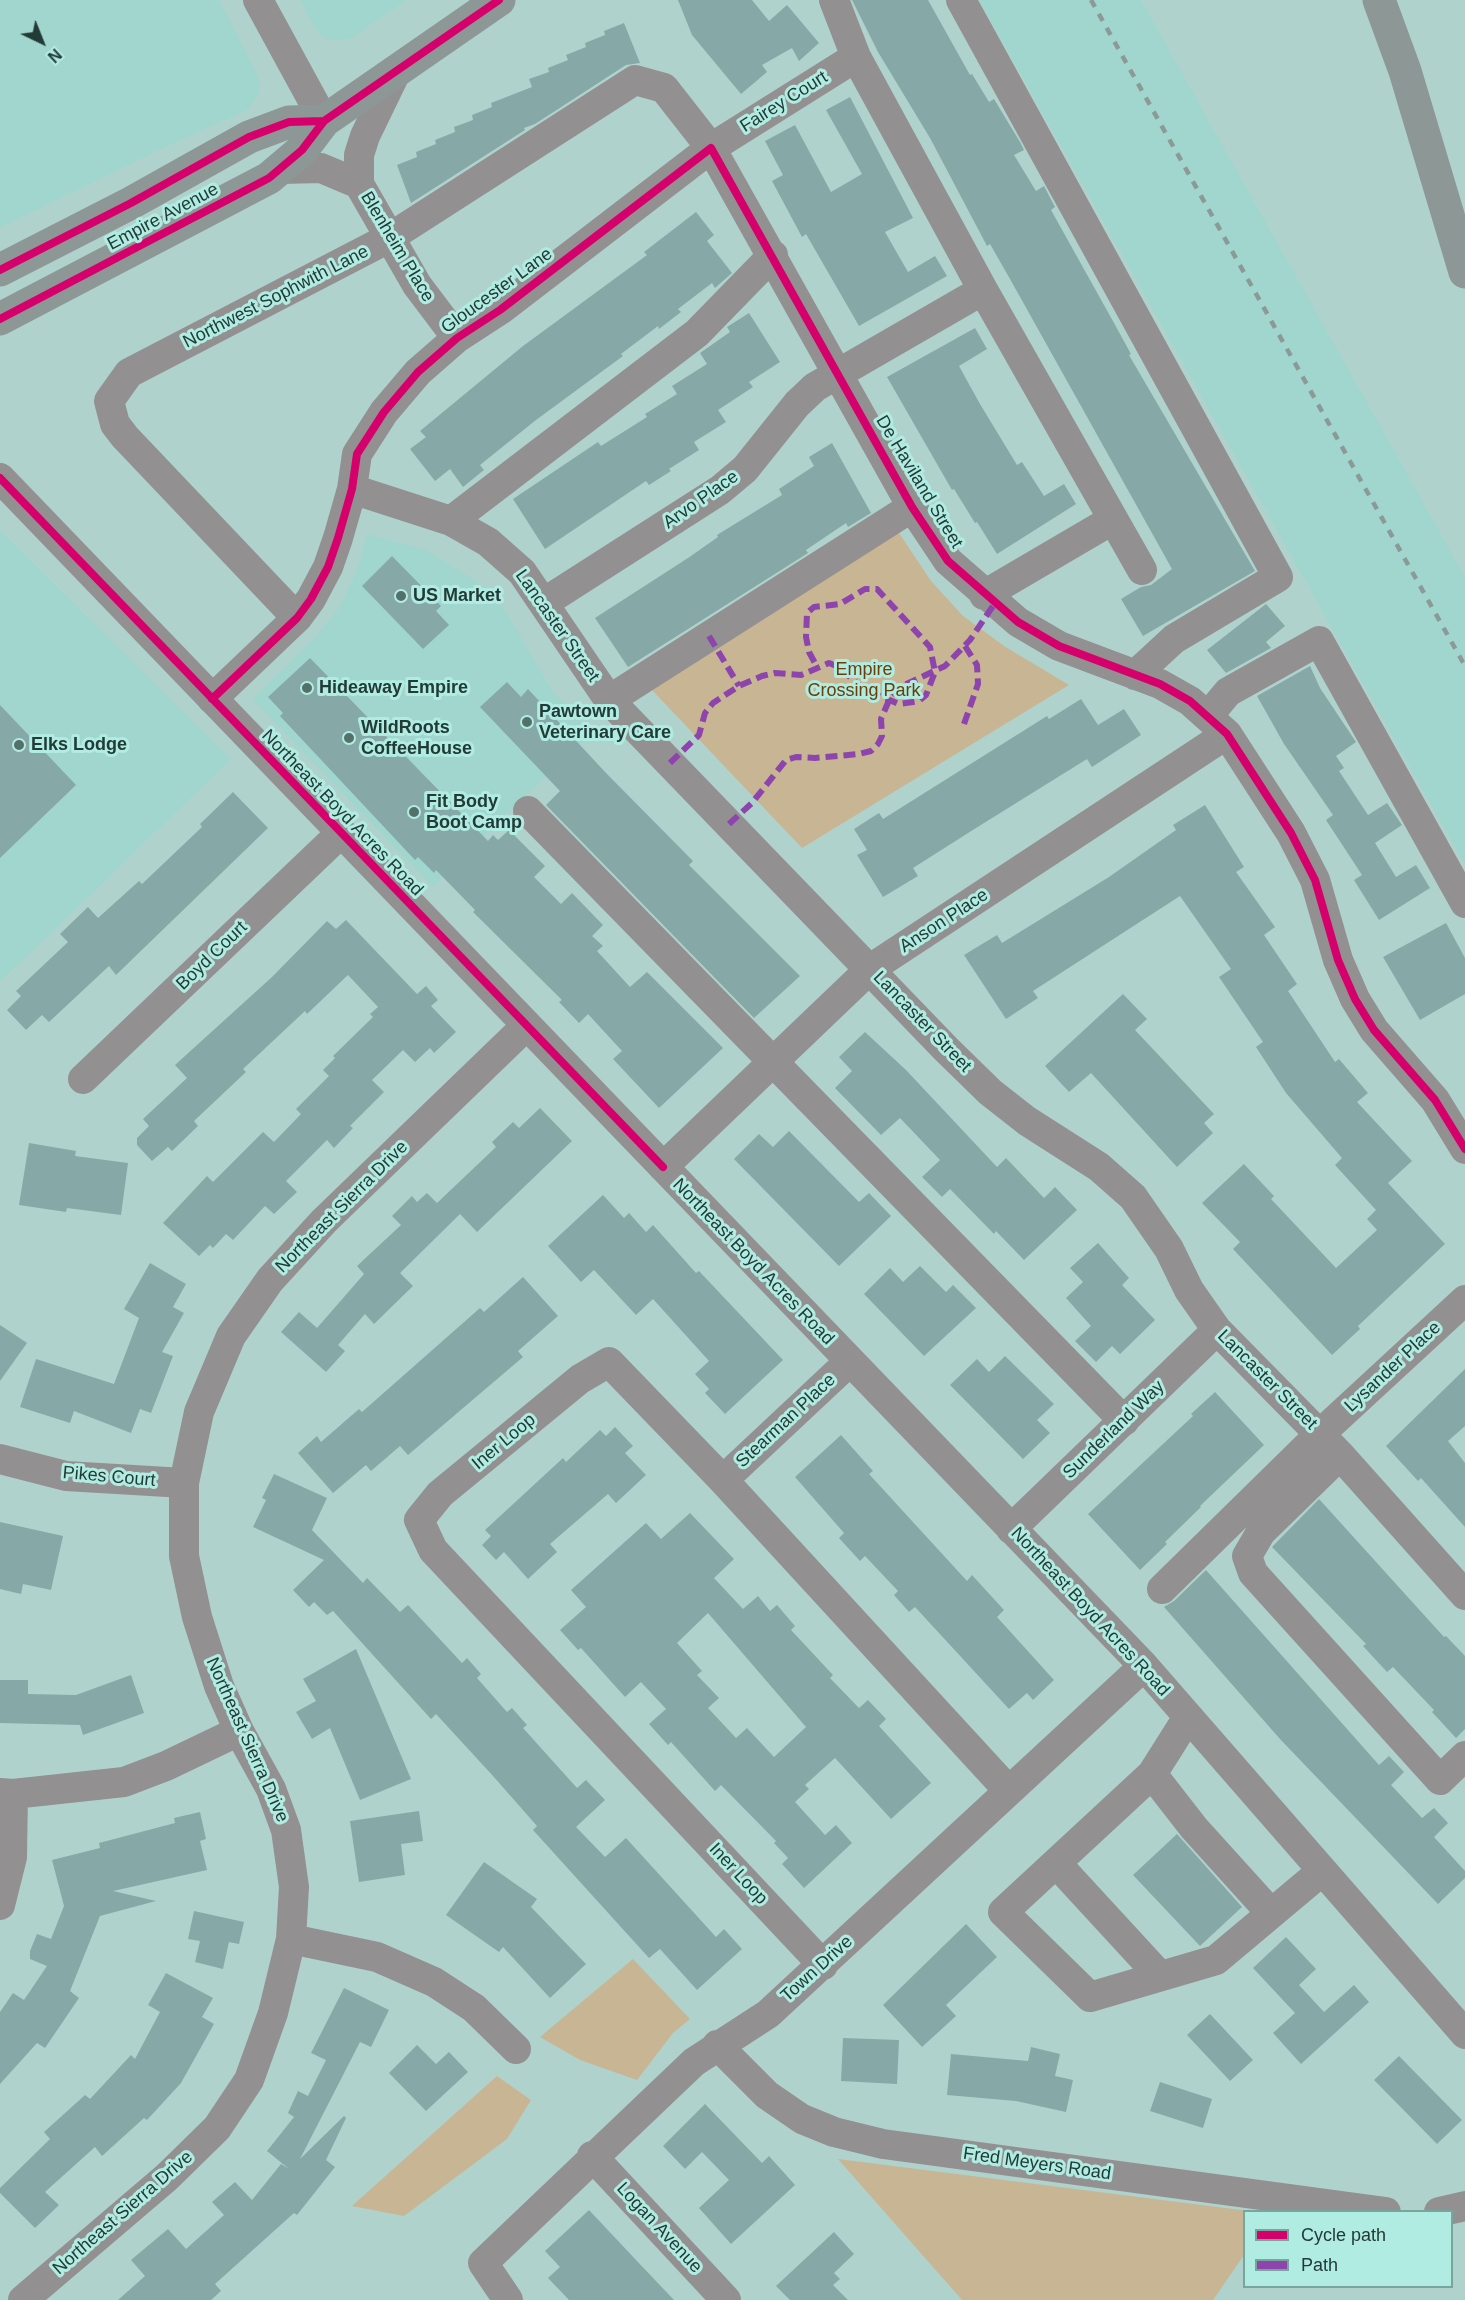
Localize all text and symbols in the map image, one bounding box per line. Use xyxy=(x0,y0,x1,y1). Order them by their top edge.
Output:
north arrow xyxy=(12,12,72,72)
text: N xyxy=(45,45,65,66)
street label: Fairey Court xyxy=(736,67,832,137)
street label: Empire Avenue xyxy=(104,179,222,255)
street label: Blenheim Place xyxy=(356,188,438,306)
street label: Northwest Sophwith Lane xyxy=(180,241,372,353)
street label: Gloucester Lane xyxy=(437,243,557,339)
street label: De Haviland Street xyxy=(871,412,967,552)
street label: Arvo Place xyxy=(659,466,743,534)
street label: Lancaster Street xyxy=(510,566,604,686)
place label: US Market xyxy=(413,585,501,607)
marker: US Market xyxy=(394,589,408,603)
park label: Empire Crossing Park xyxy=(807,659,921,702)
place label: Hideaway Empire xyxy=(319,677,468,699)
marker: Hideaway Empire xyxy=(300,681,314,695)
place label: Pawtown Veterinary Care xyxy=(539,701,671,744)
marker: Pawtown Veterinary Care xyxy=(520,715,534,729)
place label: WildRoots CoffeeHouse xyxy=(361,717,472,760)
street label: Northeast Boyd Acres Road xyxy=(257,725,427,901)
marker: WildRoots CoffeeHouse xyxy=(342,731,356,745)
place label: Elks Lodge xyxy=(31,734,127,756)
marker: Elks Lodge xyxy=(12,738,26,752)
place label: Fit Body Boot Camp xyxy=(426,791,522,834)
marker: Fit Body Boot Camp xyxy=(407,805,421,819)
street label: Anson Place xyxy=(896,884,992,958)
street label: Boyd Court xyxy=(172,917,252,995)
street label: Lancaster Street xyxy=(868,967,976,1077)
street label: Northeast Sierra Drive xyxy=(271,1136,413,1278)
street label: Northeast Boyd Acres Road xyxy=(668,1174,838,1350)
street label: Lysander Place xyxy=(1341,1317,1445,1417)
street label: Lancaster Street xyxy=(1213,1326,1321,1434)
street label: Stearman Place xyxy=(732,1369,840,1473)
street label: Sunderland Way xyxy=(1059,1376,1169,1484)
street label: Iner Loop xyxy=(468,1409,540,1475)
street label: Pikes Court xyxy=(62,1462,156,1492)
street label: Northeast Boyd Acres Road xyxy=(1006,1523,1174,1701)
street label: Northeast Sierra Drive xyxy=(201,1654,293,1826)
street label: Iner Loop xyxy=(704,1839,772,1909)
street label: Town Drive xyxy=(777,1931,857,2007)
street label: Fred Meyers Road xyxy=(962,2143,1112,2185)
street label: Northeast Sierra Drive xyxy=(49,2146,197,2280)
street label: Logan Avenue xyxy=(612,2178,706,2278)
legend xyxy=(1243,2210,1453,2288)
text: Cycle path xyxy=(1301,2225,1386,2245)
text: Path xyxy=(1301,2255,1338,2275)

